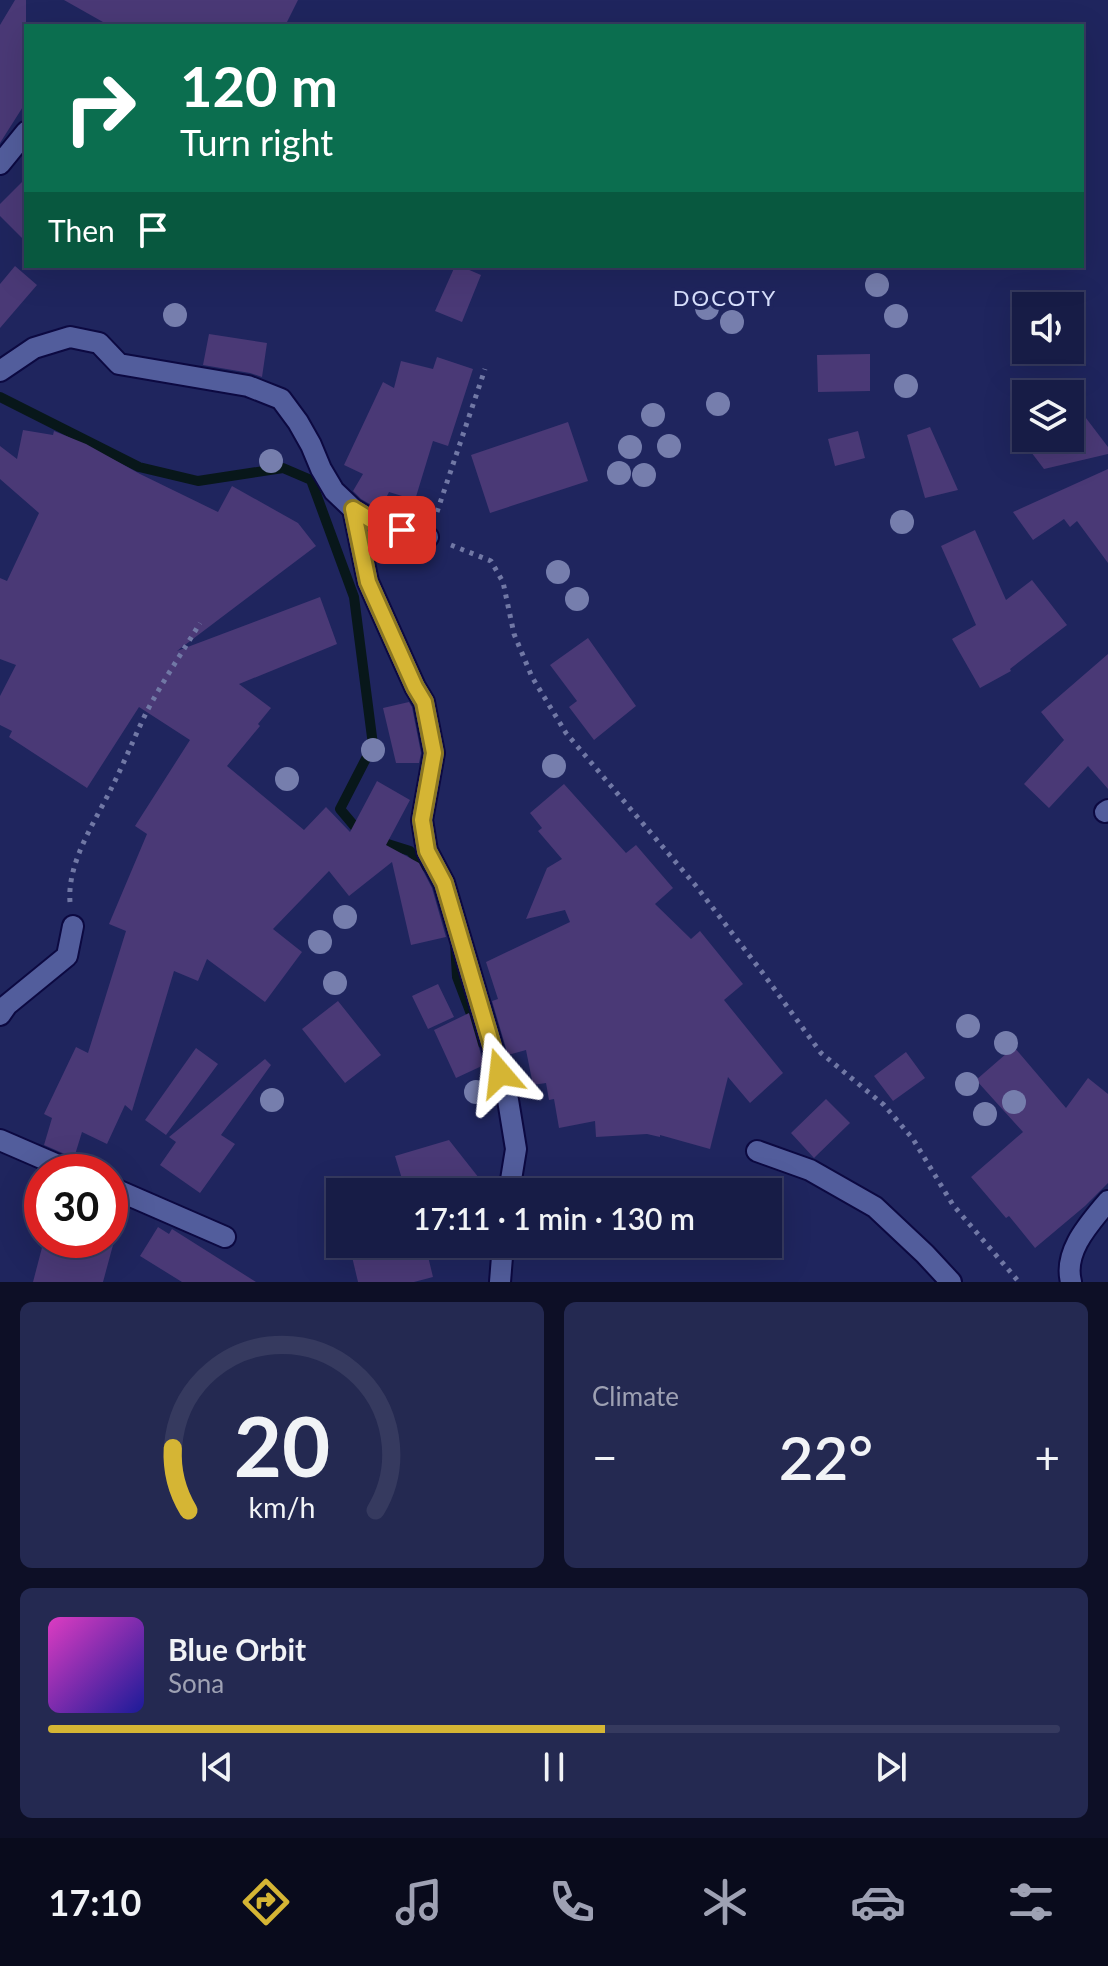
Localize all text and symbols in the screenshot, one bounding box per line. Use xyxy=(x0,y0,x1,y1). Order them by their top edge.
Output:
text: 120 m xyxy=(180,52,338,119)
icon: right xyxy=(48,56,152,160)
text: Turn right xyxy=(180,120,333,164)
icon: arrive xyxy=(131,208,175,252)
text: Then xyxy=(48,212,115,248)
district label: DOCOTY xyxy=(673,284,777,311)
map controls xyxy=(1012,292,1084,452)
button: sound xyxy=(1012,292,1084,364)
button: layers xyxy=(1012,380,1084,452)
pin xyxy=(368,496,436,564)
icon: arrive xyxy=(380,508,424,552)
position arrow xyxy=(458,1031,542,1115)
speed limit sign: 30 xyxy=(24,1154,128,1258)
text: 17:11 · 1 min · 130 m xyxy=(413,1200,695,1236)
text: Climate xyxy=(592,1380,679,1412)
text: 20 xyxy=(234,1395,330,1495)
text: 22° xyxy=(779,1421,873,1493)
text: − xyxy=(592,1431,618,1483)
text: + xyxy=(1034,1431,1060,1483)
text: km/h xyxy=(249,1490,315,1524)
text: Blue Orbit xyxy=(168,1631,306,1667)
text: Sona xyxy=(168,1667,224,1699)
icon: previous xyxy=(195,1745,239,1789)
icon: pause xyxy=(532,1745,576,1789)
icon: next xyxy=(869,1745,913,1789)
icon: directions xyxy=(238,1874,294,1930)
icon: music xyxy=(391,1874,447,1930)
icon: phone xyxy=(544,1874,600,1930)
icon: climate xyxy=(697,1874,753,1930)
icon: car xyxy=(850,1874,906,1930)
icon: filters xyxy=(1003,1874,1059,1930)
text: 17:10 xyxy=(49,1880,141,1924)

